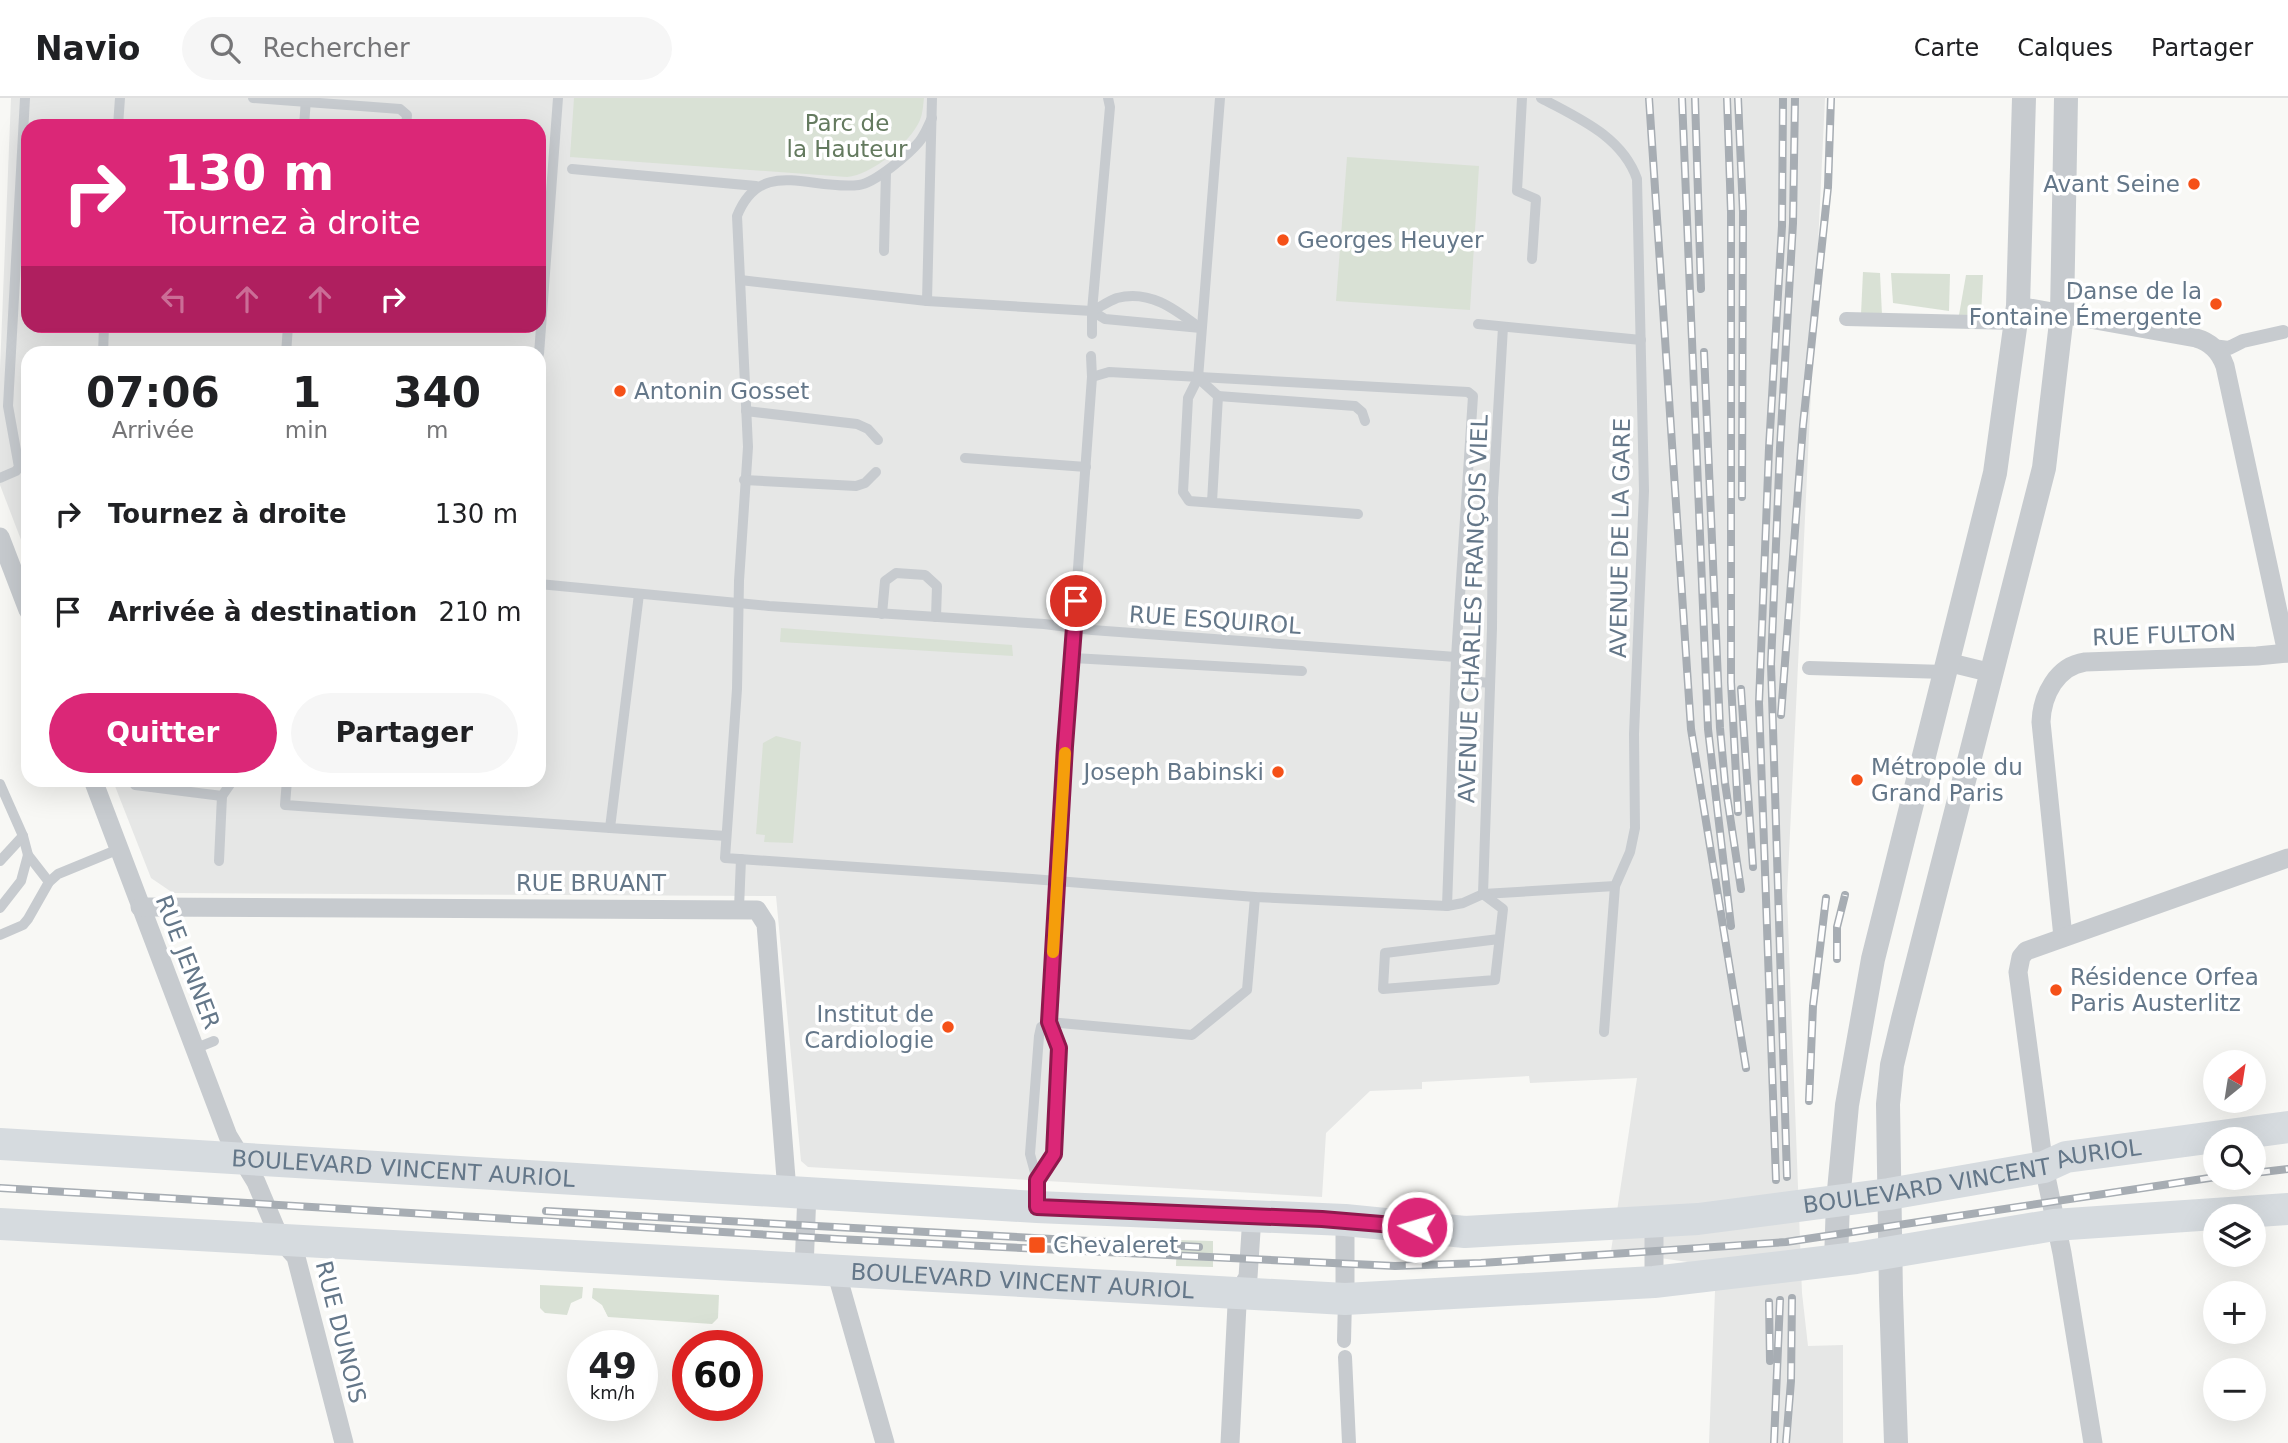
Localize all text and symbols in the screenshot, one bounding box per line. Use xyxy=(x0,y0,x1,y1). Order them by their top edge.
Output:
search box xyxy=(182,17,672,80)
text: Navio xyxy=(35,29,140,68)
icon: search xyxy=(206,29,244,67)
text: Rechercher xyxy=(262,33,410,63)
text: Carte xyxy=(1914,34,1979,62)
text: Calques xyxy=(2017,34,2113,62)
text: Partager xyxy=(2151,34,2253,62)
park label: Parc de la Hauteur xyxy=(787,110,908,162)
text: 130 m xyxy=(164,145,334,202)
icon: right xyxy=(49,147,140,238)
place label: Avant Seine xyxy=(2043,171,2180,197)
marker: Avant Seine xyxy=(2186,176,2202,192)
text: Tournez à droite xyxy=(164,204,421,242)
place label: Georges Heuyer xyxy=(1297,227,1484,253)
marker: Georges Heuyer xyxy=(1275,232,1291,248)
place label: Danse de la Fontaine Émergente xyxy=(1969,278,2202,330)
icon: left xyxy=(155,280,193,318)
icon: ahead xyxy=(228,280,266,318)
icon: ahead xyxy=(301,280,339,318)
icon: right xyxy=(374,280,412,318)
marker: Danse de la Fontaine Émergente xyxy=(2208,296,2224,312)
text: 07:06 xyxy=(86,368,220,417)
text: 1 xyxy=(292,368,321,417)
text: 340 xyxy=(393,368,481,417)
place label: Antonin Gosset xyxy=(634,378,809,404)
marker: Antonin Gosset xyxy=(612,383,628,399)
street label: AVENUE CHARLES FRANÇOIS VIEL xyxy=(1453,414,1493,804)
text: Arrivée xyxy=(112,417,194,443)
text: min xyxy=(285,417,328,443)
text: m xyxy=(426,417,448,443)
street label: AVENUE DE LA GARE xyxy=(1605,418,1635,658)
icon: right xyxy=(49,495,87,533)
text: Tournez à droite xyxy=(108,499,347,529)
text: 130 m xyxy=(435,499,518,529)
pin xyxy=(1046,571,1106,631)
icon: arrive xyxy=(1057,582,1095,620)
icon: arrive xyxy=(49,593,87,631)
text: Arrivée à destination xyxy=(108,597,417,627)
text: 210 m xyxy=(438,597,522,627)
street label: RUE ESQUIROL xyxy=(1128,601,1302,639)
street label: RUE FULTON xyxy=(2092,619,2236,651)
button: Quitter xyxy=(49,693,277,773)
button: Partager xyxy=(291,693,518,773)
place label: Métropole du Grand Paris xyxy=(1871,754,2023,806)
place label: Joseph Babinski xyxy=(1081,759,1264,785)
marker: Joseph Babinski xyxy=(1270,764,1286,780)
marker: Métropole du Grand Paris xyxy=(1849,772,1865,788)
street label: RUE BRUANT xyxy=(516,870,667,896)
street label: RUE JENNER xyxy=(151,892,225,1032)
place label: Résidence Orfea Paris Austerlitz xyxy=(2070,964,2259,1016)
marker: Résidence Orfea Paris Austerlitz xyxy=(2048,982,2064,998)
place label: Institut de Cardiologie xyxy=(804,1001,934,1053)
marker: Institut de Cardiologie xyxy=(940,1019,956,1035)
north arrow xyxy=(2203,1050,2266,1113)
map controls xyxy=(2203,1050,2266,1421)
button: search xyxy=(2203,1127,2266,1190)
street label: BOULEVARD VINCENT AURIOL xyxy=(1801,1134,2143,1218)
street label: BOULEVARD VINCENT AURIOL xyxy=(231,1145,576,1192)
position arrow xyxy=(1380,1190,1454,1264)
button: layers xyxy=(2203,1204,2266,1267)
place label: Chevaleret xyxy=(1053,1232,1178,1258)
marker: Chevaleret xyxy=(1027,1235,1047,1255)
street label: RUE DUNOIS xyxy=(311,1258,371,1406)
street label: BOULEVARD VINCENT AURIOL xyxy=(850,1258,1195,1304)
button: + xyxy=(2203,1281,2266,1344)
speed limit sign: 60 xyxy=(672,1330,763,1421)
text: 49 xyxy=(588,1346,637,1386)
button: − xyxy=(2203,1358,2266,1421)
text: km/h xyxy=(590,1382,635,1403)

